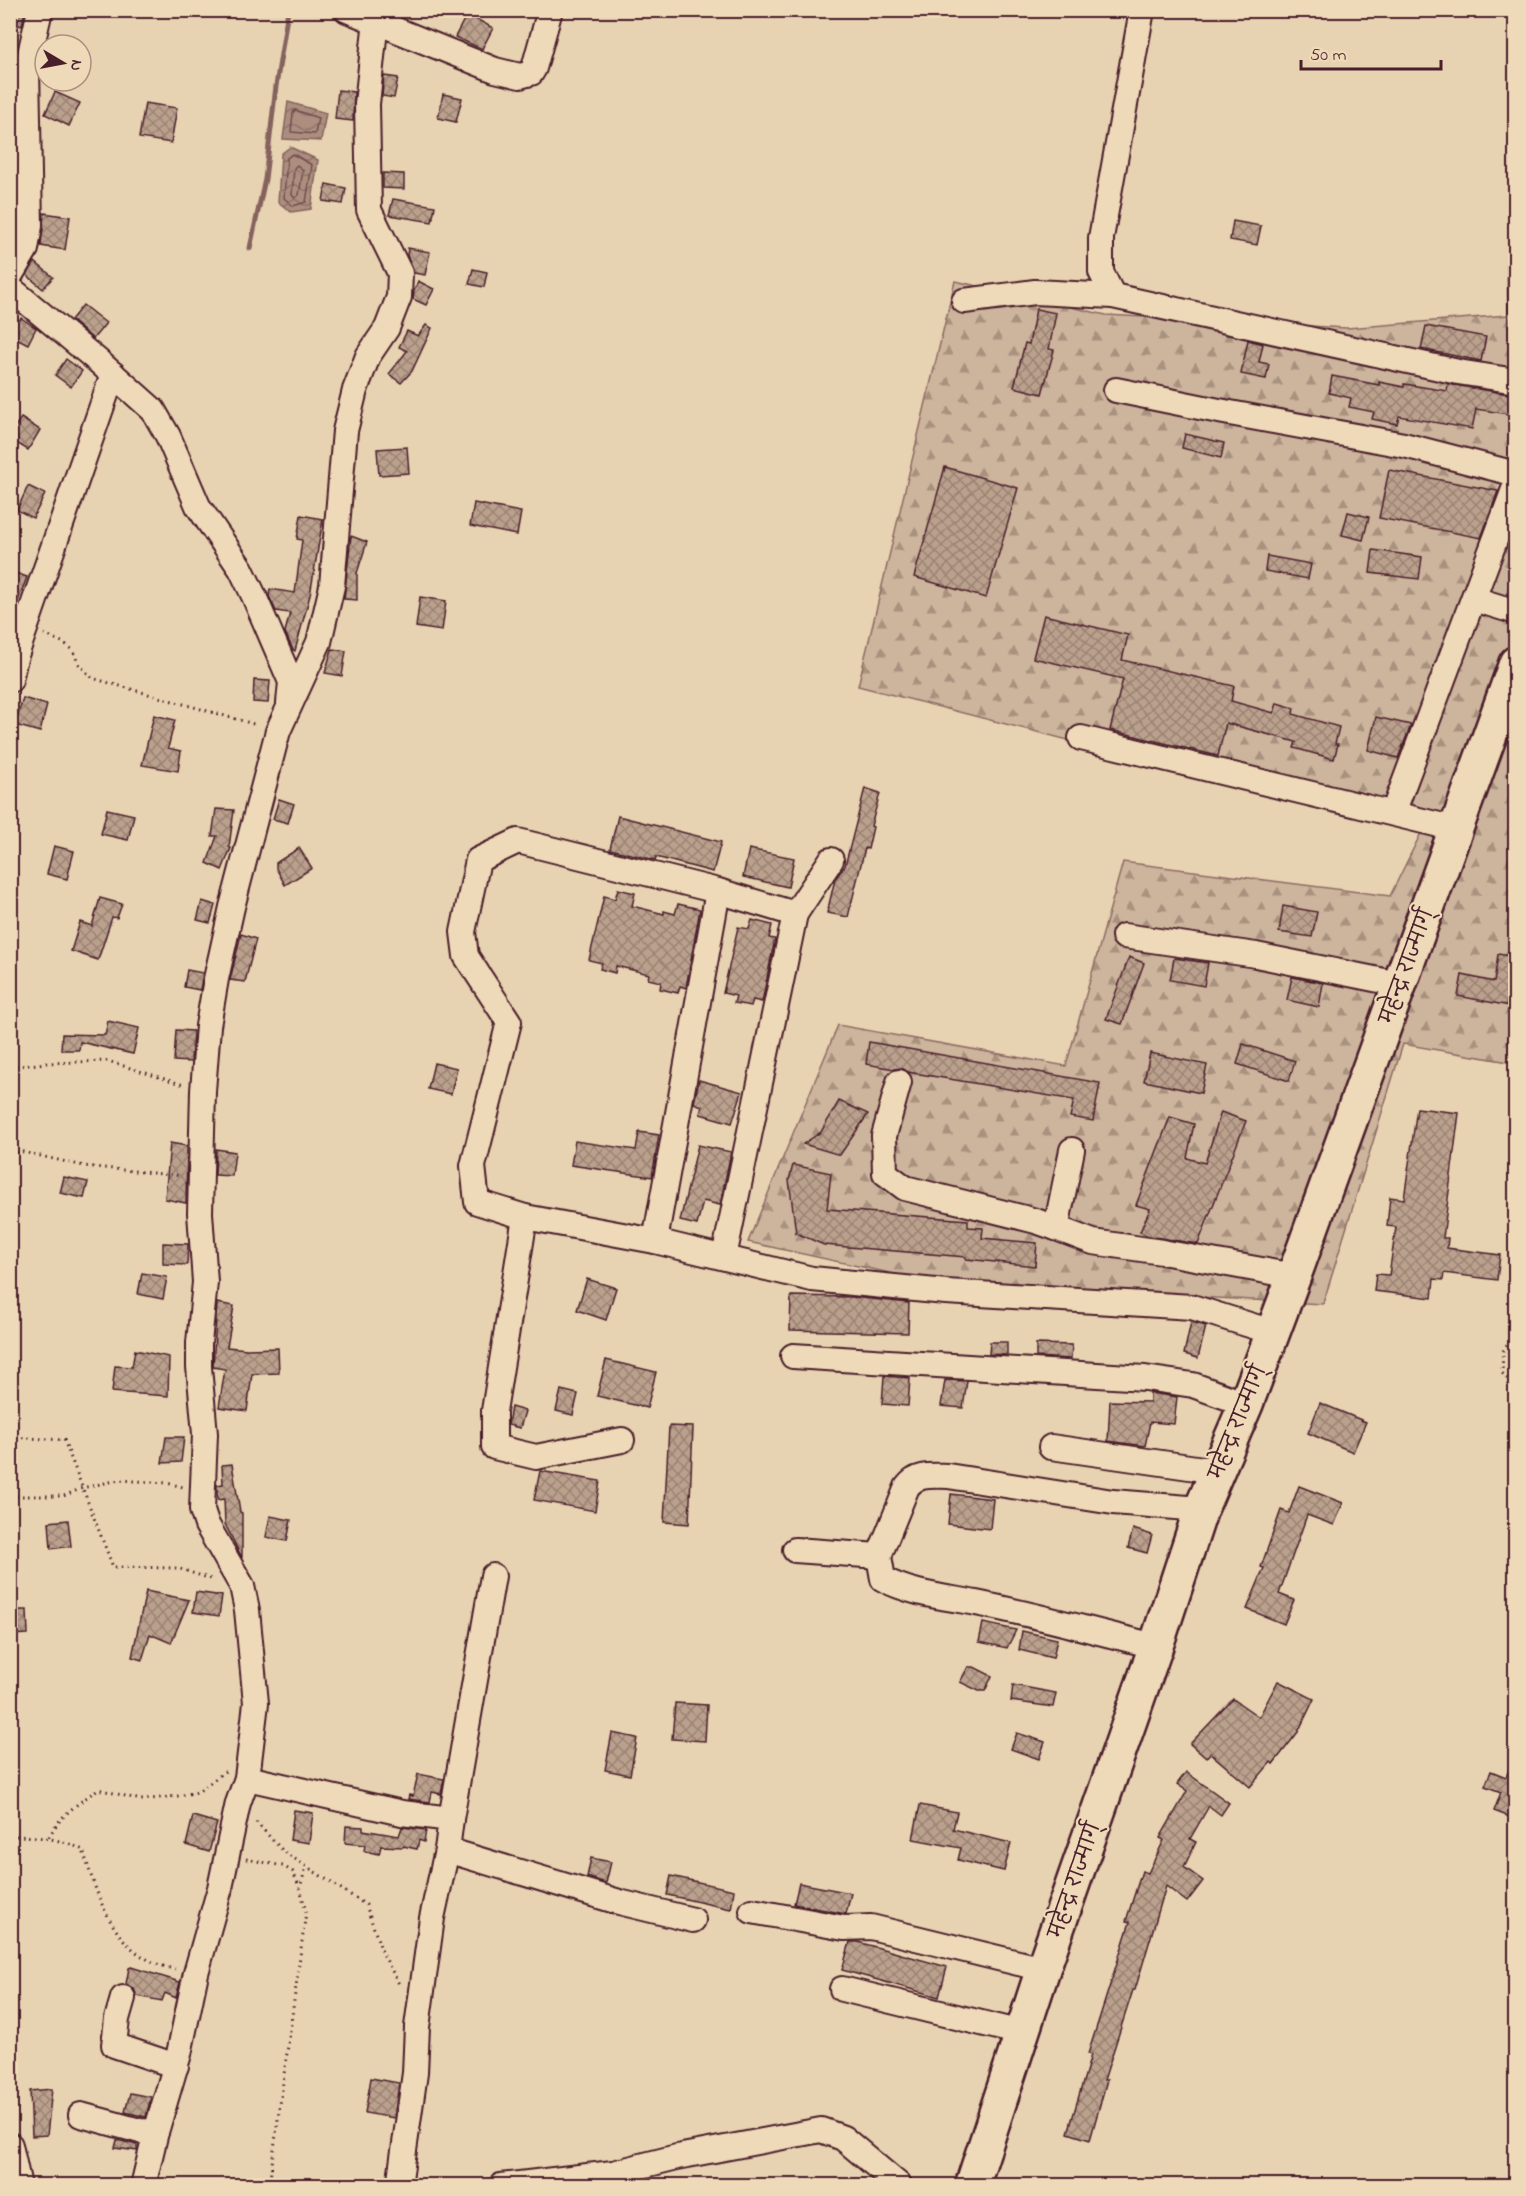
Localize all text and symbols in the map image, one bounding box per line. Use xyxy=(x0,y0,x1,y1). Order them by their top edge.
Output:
north arrow xyxy=(33,33,93,93)
scale bar xyxy=(1301,33,1440,71)
text: 50 m xyxy=(1310,43,1347,69)
text: N xyxy=(63,58,89,73)
street label: महेन्द्र राज्मार्ग् xyxy=(1370,903,1443,1029)
street label: महेन्द्र राज्मार्ग् xyxy=(1199,1359,1276,1485)
street label: महेन्द्र राज्मार्ग् xyxy=(1039,1817,1110,1943)

